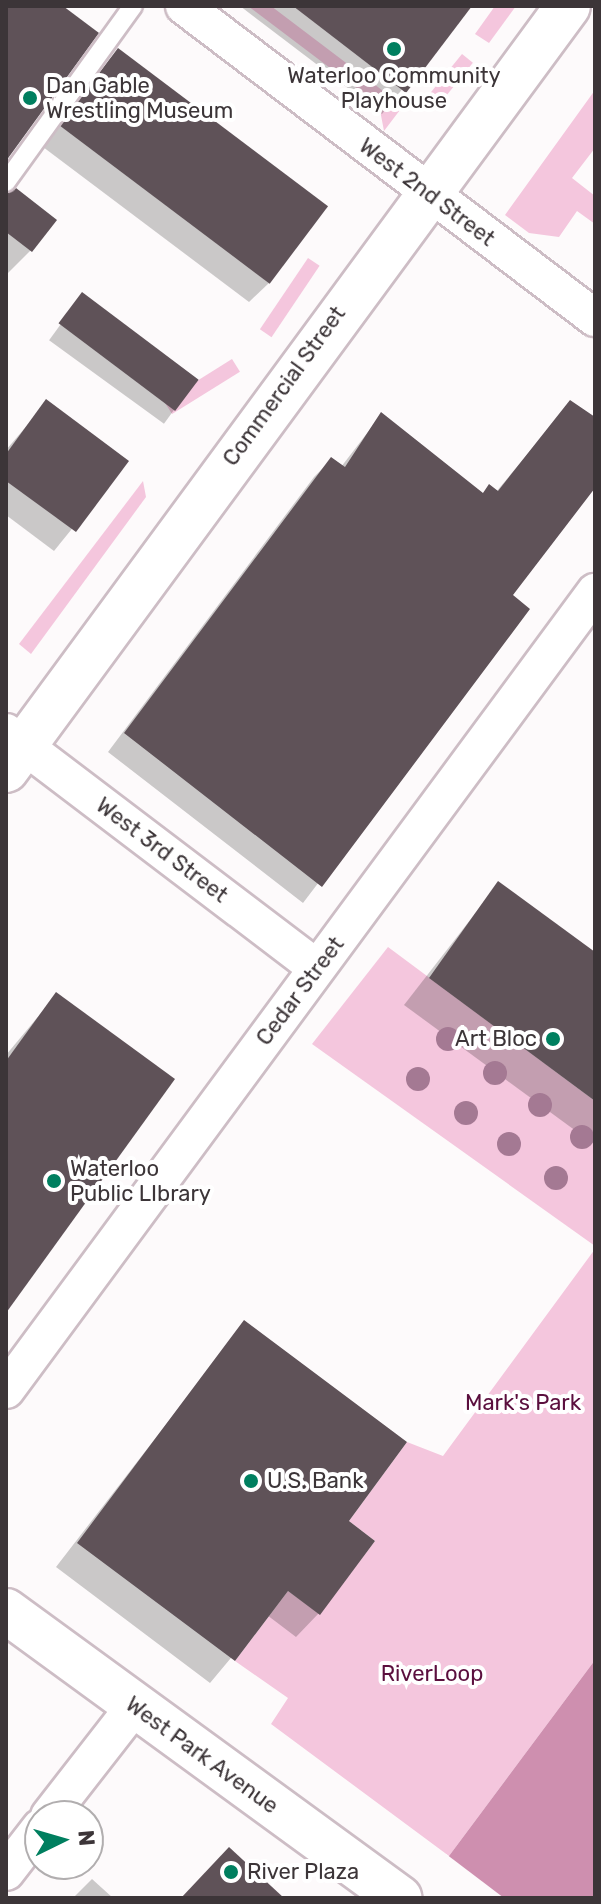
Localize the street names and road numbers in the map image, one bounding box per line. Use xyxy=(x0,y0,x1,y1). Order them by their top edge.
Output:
street label: West 2nd Street xyxy=(354,132,500,252)
street label: Commercial Street xyxy=(217,301,351,471)
street label: West 3rd Street xyxy=(91,792,233,908)
street label: Cedar Street xyxy=(250,931,350,1051)
street label: West Park Avenue xyxy=(120,1691,284,1819)

